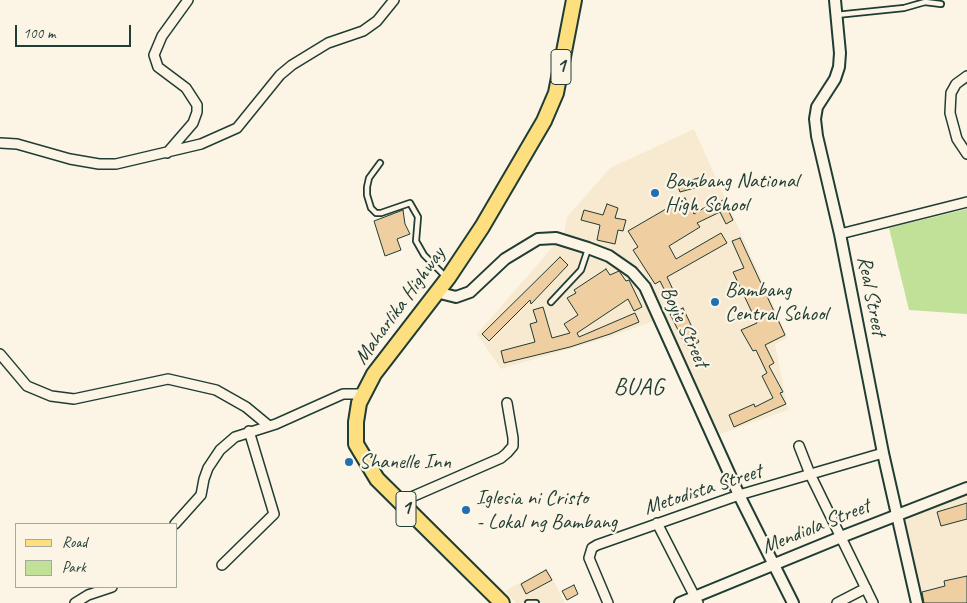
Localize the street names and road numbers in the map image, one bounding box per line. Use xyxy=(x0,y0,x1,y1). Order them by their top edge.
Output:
road number: 1 xyxy=(551,50,571,84)
street label: Maharlika Highway xyxy=(349,242,451,370)
street label: Real Street xyxy=(851,254,891,338)
street label: Boyie Street xyxy=(654,282,714,372)
street label: Metodista Street xyxy=(641,459,765,521)
road number: 1 xyxy=(396,492,416,526)
street label: Mendiola Street xyxy=(758,494,874,560)

